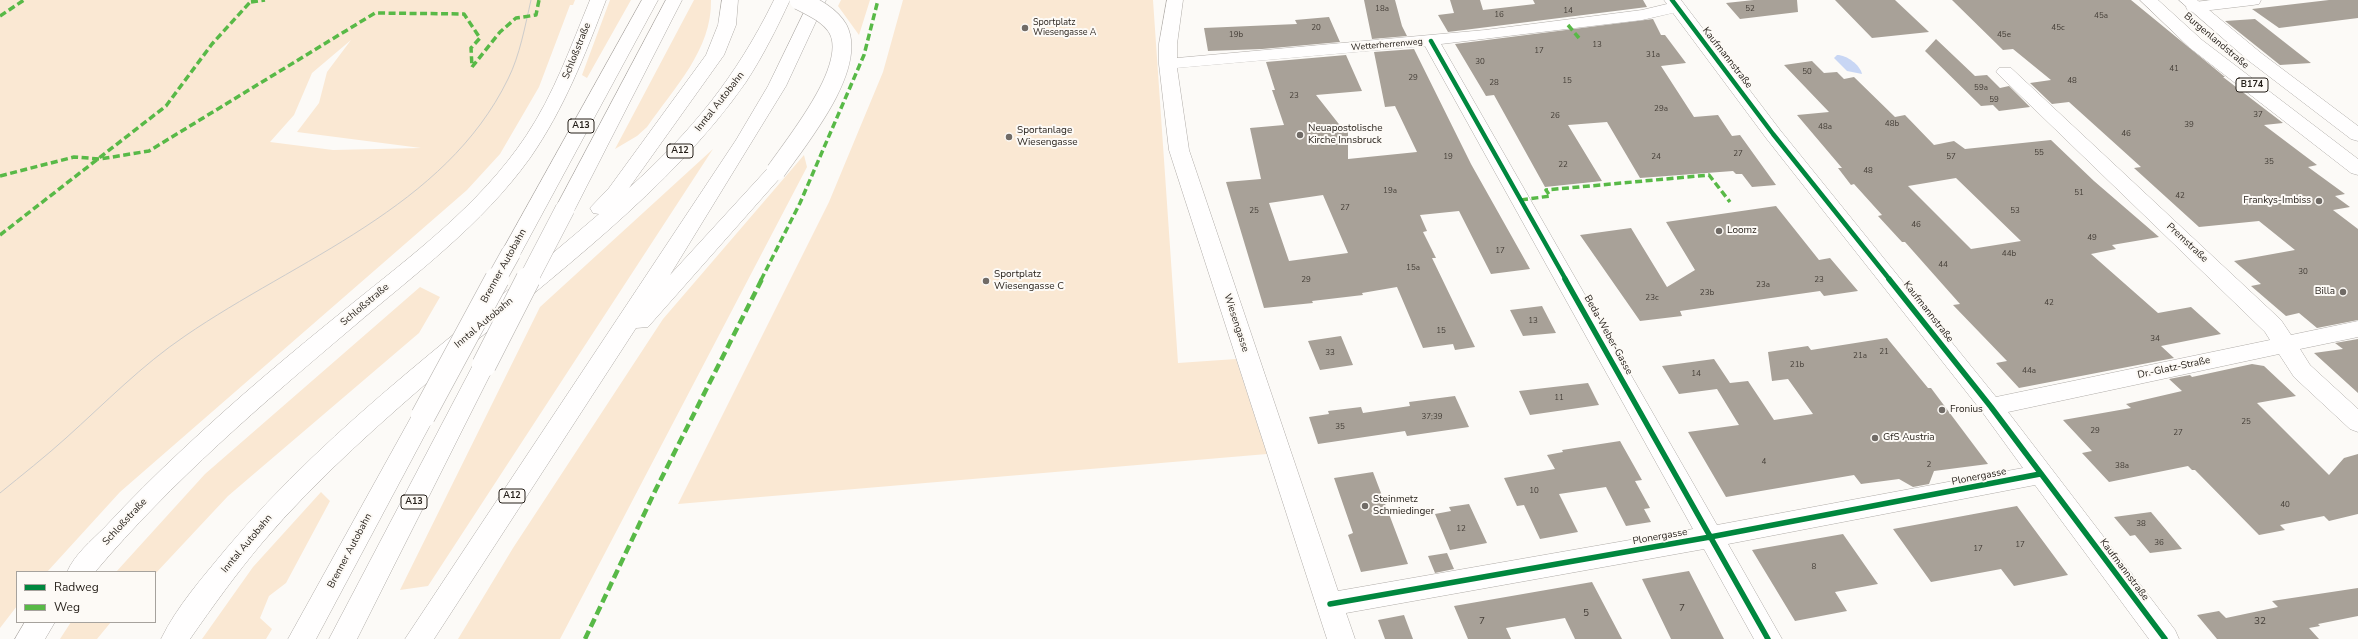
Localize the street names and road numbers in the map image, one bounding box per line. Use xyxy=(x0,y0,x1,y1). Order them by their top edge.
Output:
street label: Burgenlandstraße xyxy=(2181,10,2251,72)
street label: Schloßstraße xyxy=(560,21,594,81)
street label: Kaufmannstraße xyxy=(1699,25,1755,91)
street label: Wetterherrenweg xyxy=(1351,36,1423,54)
street label: Inntal Autobahn xyxy=(693,70,747,134)
road number: B174 xyxy=(2236,78,2268,92)
road number: A13 xyxy=(568,119,594,133)
road number: A12 xyxy=(667,144,693,158)
street label: Premstraße xyxy=(2164,221,2210,265)
street label: Brenner Autobahn xyxy=(479,227,529,305)
street label: Kaufmannstraße xyxy=(1900,279,1956,345)
street label: Schloßstraße xyxy=(338,281,392,329)
street label: Wiesengasse xyxy=(1221,292,1251,354)
street label: Beda-Weber-Gasse xyxy=(1581,293,1635,377)
street label: Inntal Autobahn xyxy=(452,295,516,351)
street label: Dr.-Glatz-Straße xyxy=(2137,354,2211,382)
street label: Plonergasse xyxy=(1951,466,2007,488)
road number: A12 xyxy=(499,489,525,503)
road number: A13 xyxy=(401,495,427,509)
street label: Schloßstraße xyxy=(100,496,150,548)
street label: Inntal Autobahn xyxy=(219,512,275,576)
street label: Brenner Autobahn xyxy=(325,512,375,590)
street label: Plonergasse xyxy=(1632,526,1688,548)
street label: Kaufmannstraße xyxy=(2097,537,2151,603)

